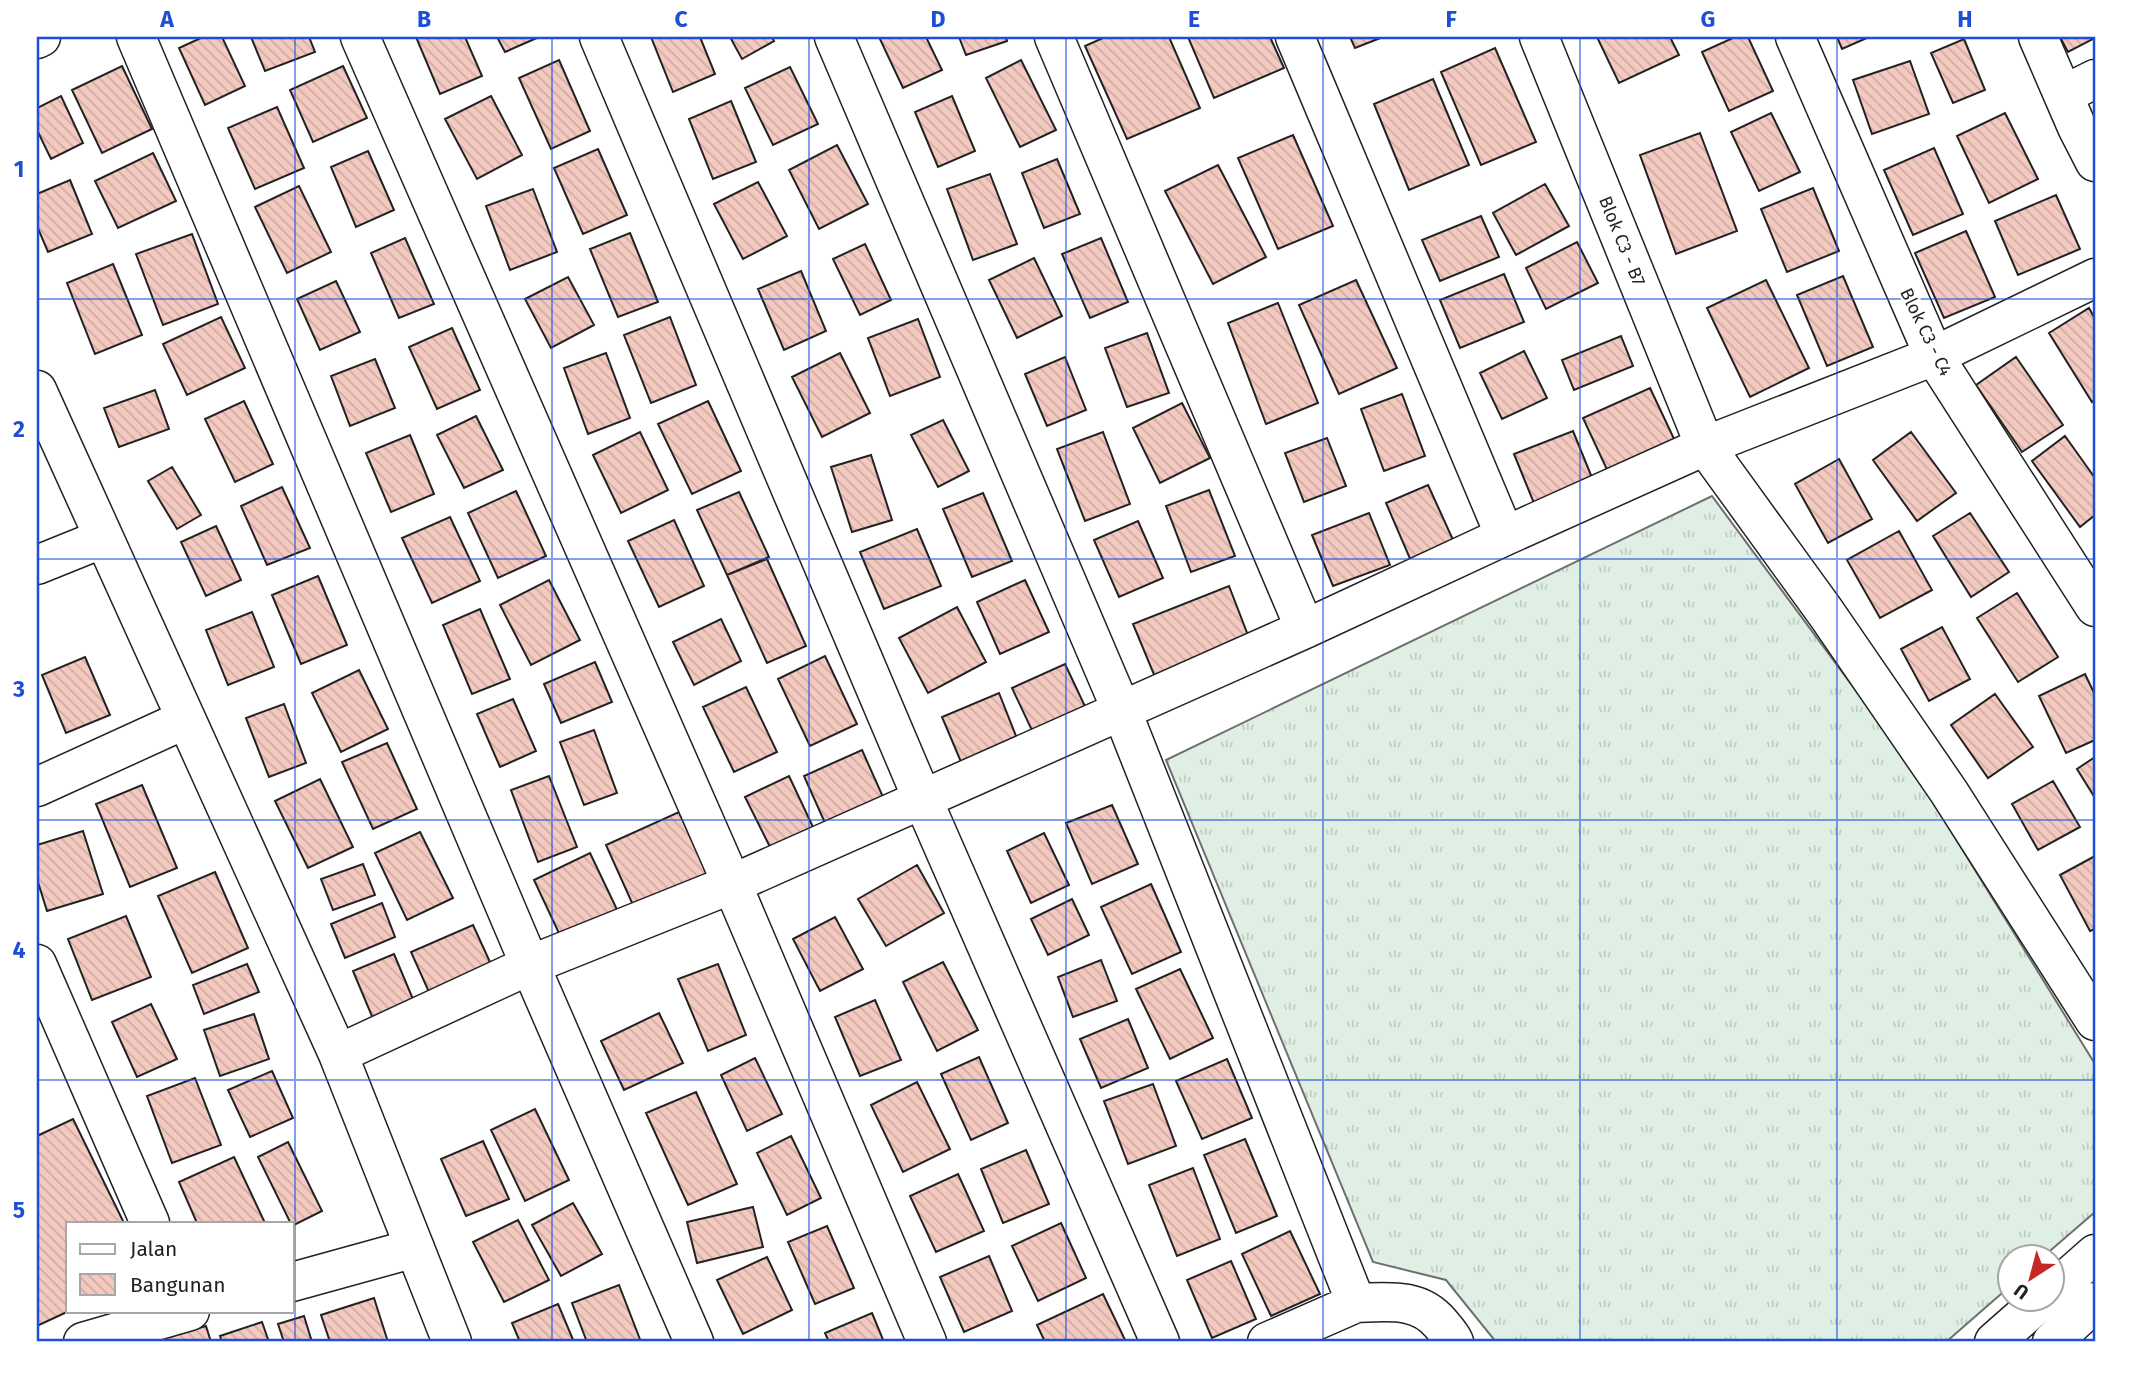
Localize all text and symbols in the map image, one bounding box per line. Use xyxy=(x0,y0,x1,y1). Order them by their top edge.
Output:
text: A xyxy=(159,5,174,33)
text: B xyxy=(417,5,431,33)
text: C xyxy=(674,5,688,33)
text: D xyxy=(931,5,946,33)
text: E xyxy=(1188,5,1200,33)
text: F xyxy=(1445,5,1457,33)
text: G xyxy=(1701,5,1715,33)
text: H xyxy=(1957,5,1973,33)
text: 1 xyxy=(14,155,24,183)
street label: Blok C3 - B7 xyxy=(1594,193,1650,289)
street label: Blok C3 - C4 xyxy=(1895,284,1957,380)
text: 2 xyxy=(13,415,25,443)
text: 3 xyxy=(12,675,25,703)
text: 4 xyxy=(13,936,26,964)
text: 5 xyxy=(13,1196,25,1224)
legend xyxy=(66,1222,294,1312)
text: Jalan xyxy=(130,1236,177,1262)
north arrow xyxy=(1996,1242,2066,1312)
text: Bangunan xyxy=(130,1272,225,1298)
text: U xyxy=(2010,1278,2033,1304)

